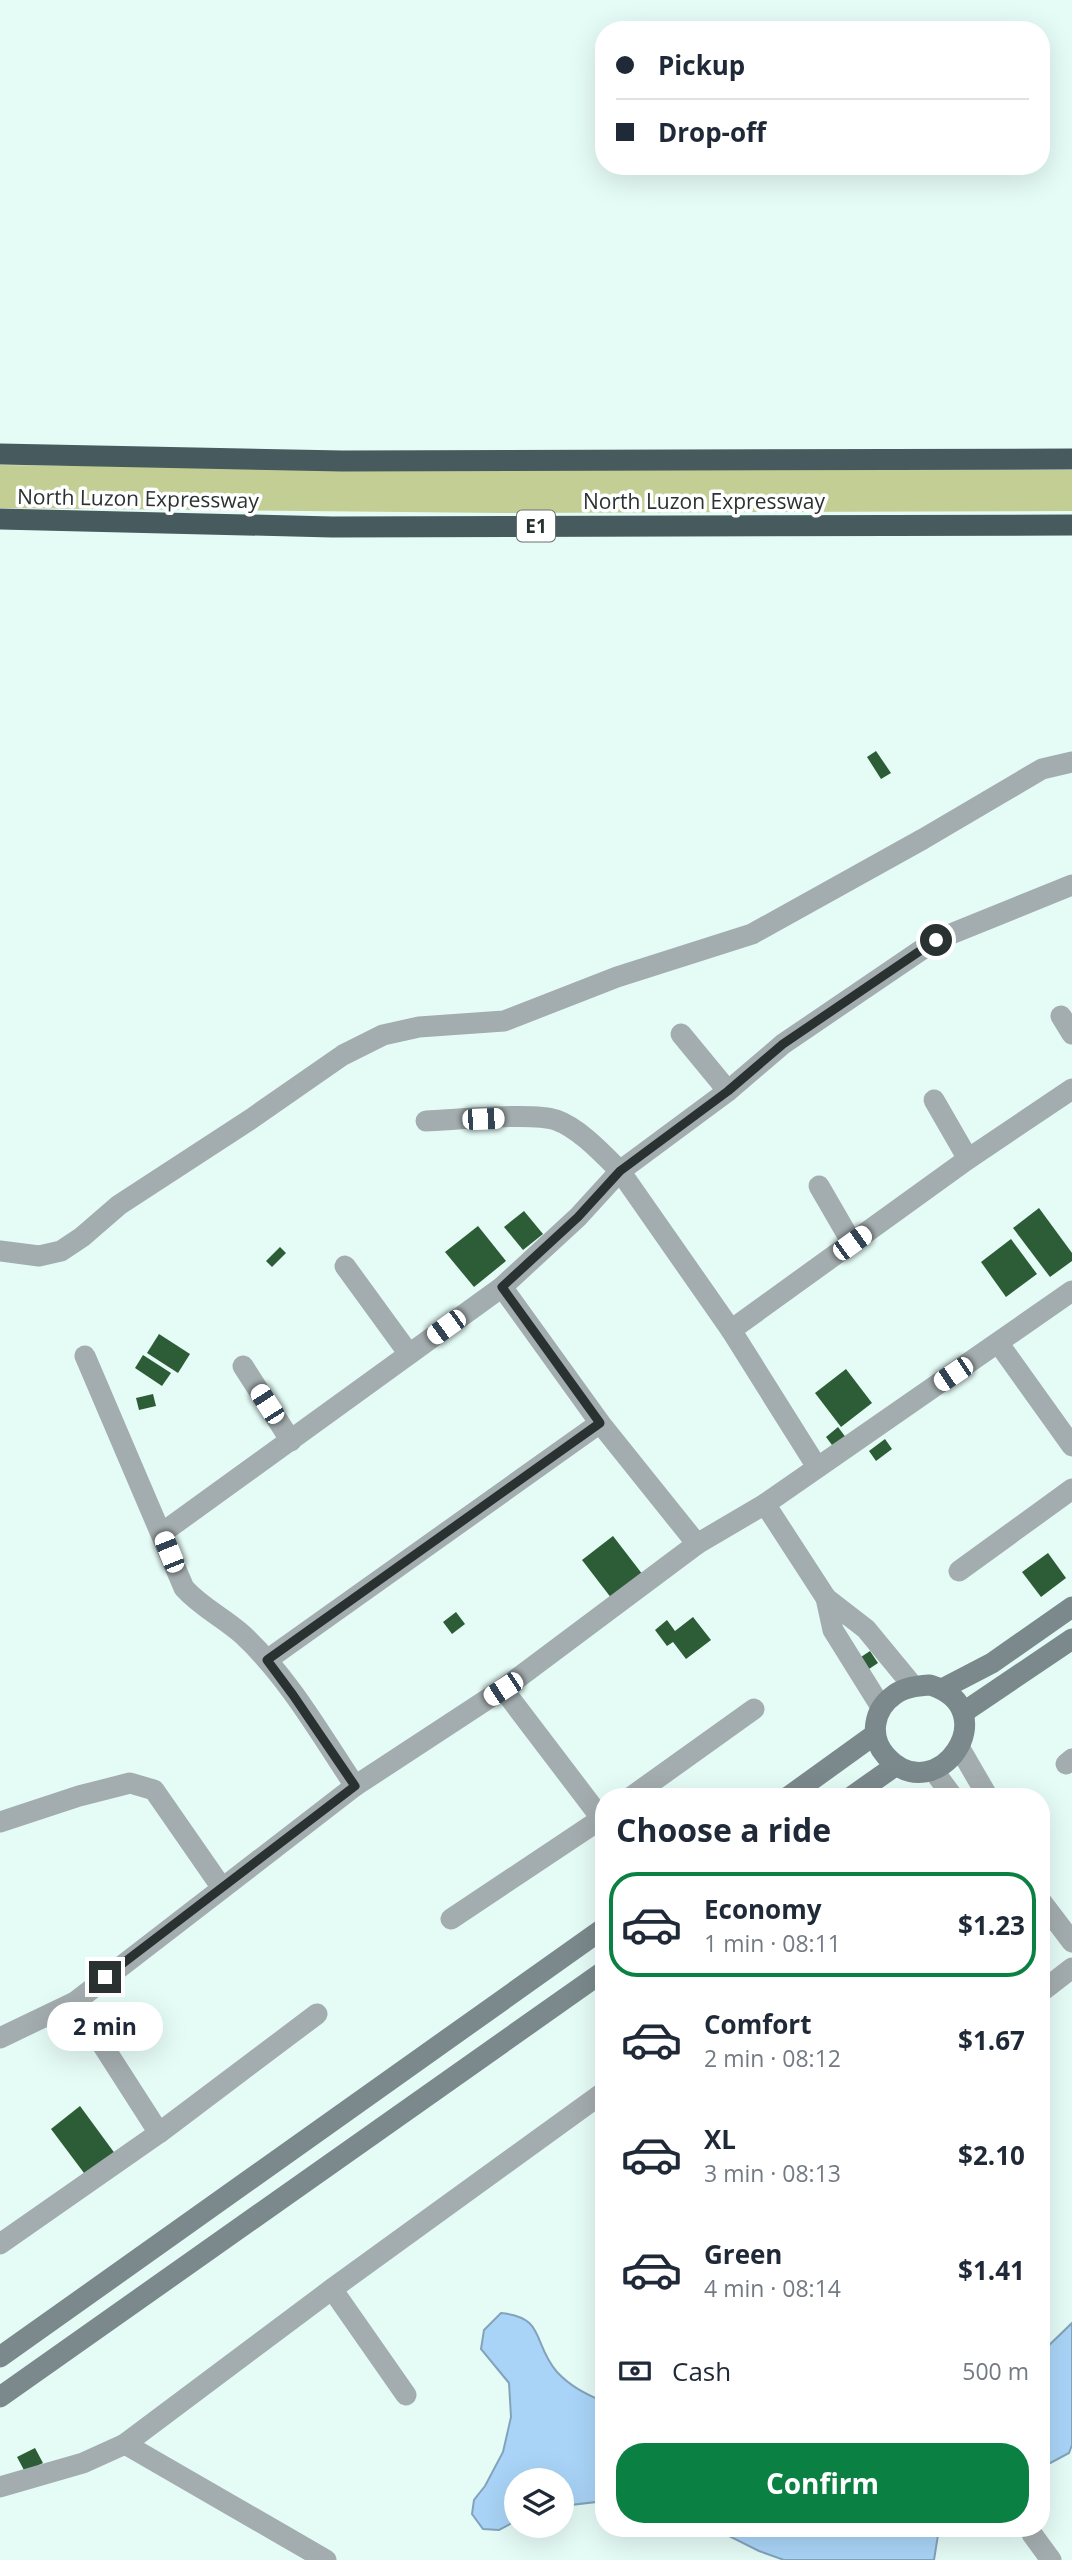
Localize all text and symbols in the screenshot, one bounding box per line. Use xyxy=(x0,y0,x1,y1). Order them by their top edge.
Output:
text: Pickup xyxy=(658,47,745,83)
text: Drop-off xyxy=(658,114,766,150)
street label: North Luzon Expressway xyxy=(17,482,260,514)
street label: North Luzon Expressway xyxy=(583,487,825,515)
road number: E1 xyxy=(517,510,555,541)
route start xyxy=(920,924,952,956)
car xyxy=(462,1108,505,1130)
car xyxy=(829,1222,876,1264)
car xyxy=(423,1306,470,1348)
car xyxy=(930,1354,977,1394)
car xyxy=(247,1381,288,1427)
car xyxy=(152,1529,187,1575)
car xyxy=(480,1669,527,1709)
text: Choose a ride xyxy=(616,1808,831,1851)
text: Economy xyxy=(704,1891,822,1927)
icon: car xyxy=(620,1893,683,1956)
text: $1.23 xyxy=(958,1907,1025,1943)
text: 1 min · 08:11 xyxy=(704,1927,841,1959)
route end xyxy=(89,1961,121,1993)
callout: 2 min xyxy=(47,2002,163,2050)
text: Comfort xyxy=(704,2006,811,2042)
icon: car xyxy=(620,2008,683,2071)
text: 2 min xyxy=(73,2010,137,2042)
text: $1.67 xyxy=(958,2022,1025,2058)
text: 2 min · 08:12 xyxy=(704,2042,841,2074)
text: XL xyxy=(704,2121,736,2157)
icon: car xyxy=(620,2123,683,2186)
text: $2.10 xyxy=(958,2137,1025,2173)
text: 3 min · 08:13 xyxy=(704,2157,841,2189)
text: Green xyxy=(704,2236,782,2272)
icon: car xyxy=(620,2238,683,2301)
text: $1.41 xyxy=(958,2252,1025,2288)
text: 4 min · 08:14 xyxy=(704,2272,841,2304)
icon: cash xyxy=(616,2352,654,2390)
text: Cash xyxy=(672,2353,731,2389)
text: 500 m xyxy=(962,2355,1029,2387)
button: Confirm xyxy=(616,2443,1029,2523)
map controls xyxy=(504,2468,574,2538)
button: layers xyxy=(504,2468,574,2538)

